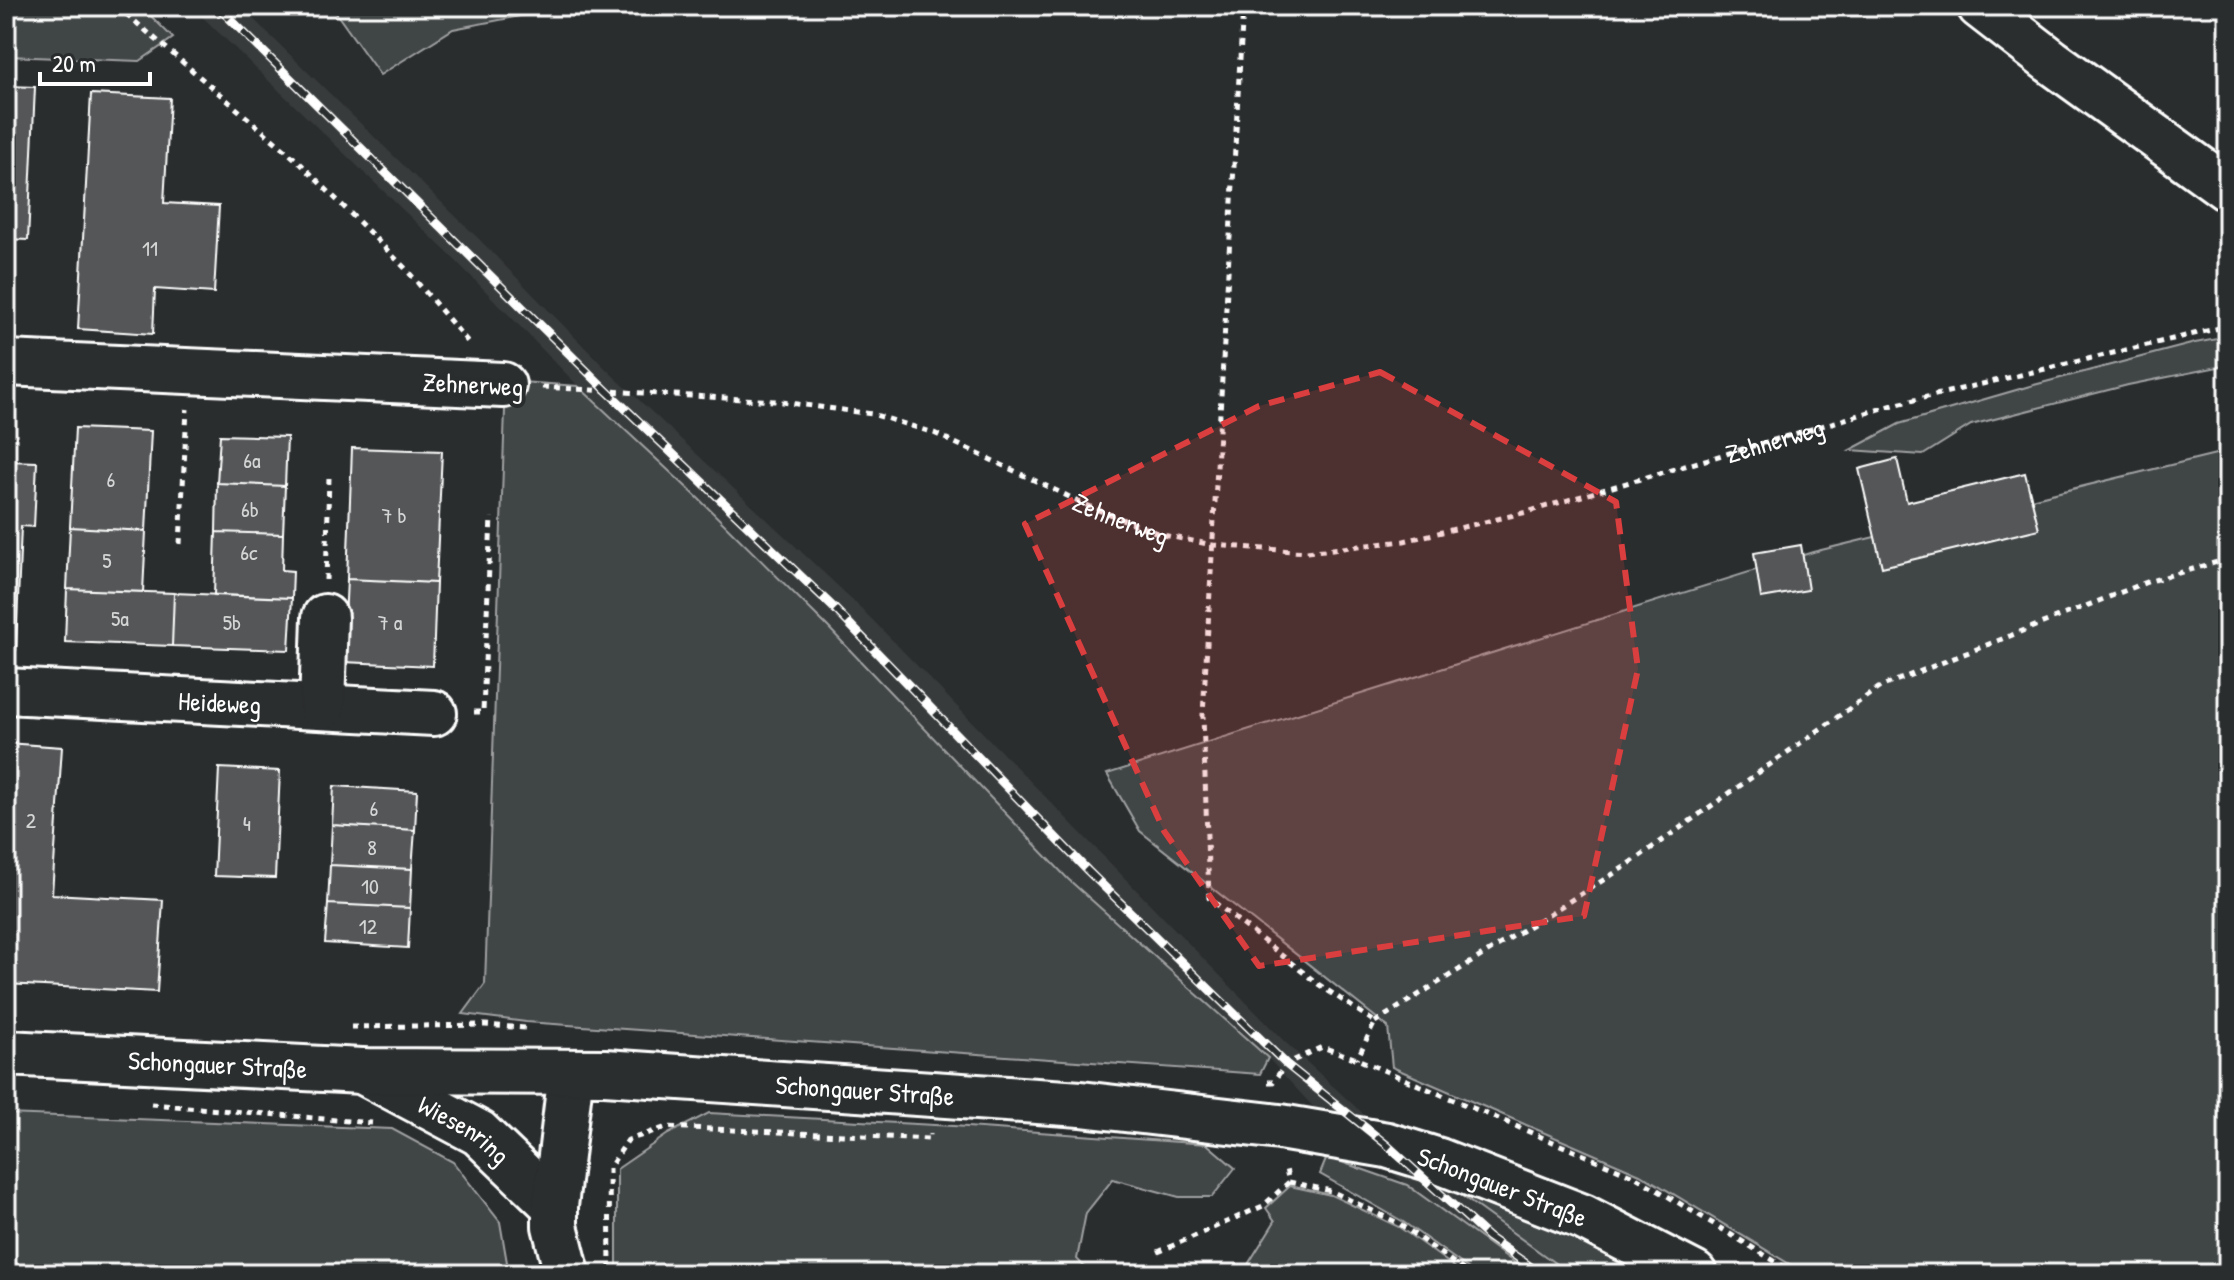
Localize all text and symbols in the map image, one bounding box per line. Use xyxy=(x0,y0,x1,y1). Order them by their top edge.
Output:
scale bar xyxy=(40,36,150,86)
text: 20 m xyxy=(52,47,96,79)
house number: 11 xyxy=(142,233,158,263)
street label: Zehnerweg xyxy=(422,364,524,404)
street label: Zehnerweg xyxy=(1721,409,1828,471)
house number: 6a xyxy=(243,445,261,475)
house number: 6 xyxy=(107,464,116,494)
street label: Zehnerweg xyxy=(1067,484,1174,553)
house number: 6b xyxy=(241,494,259,524)
house number: 7 b xyxy=(381,500,407,530)
house number: 6c xyxy=(240,537,258,567)
house number: 5 xyxy=(102,545,112,575)
house number: 5a xyxy=(111,603,129,633)
house number: 5b xyxy=(223,607,241,637)
house number: 7 a xyxy=(378,607,403,637)
street label: Heideweg xyxy=(177,682,262,722)
house number: 6 xyxy=(370,793,379,823)
house number: 2 xyxy=(26,805,37,835)
house number: 4 xyxy=(243,808,251,838)
house number: 8 xyxy=(367,832,377,862)
house number: 10 xyxy=(361,871,379,901)
house number: 12 xyxy=(359,911,378,941)
street label: Schongauer Straße xyxy=(127,1042,308,1086)
street label: Schongauer Straße xyxy=(774,1066,955,1113)
street label: Wiesenring xyxy=(412,1087,518,1172)
street label: Schongauer Straße xyxy=(1414,1138,1592,1234)

